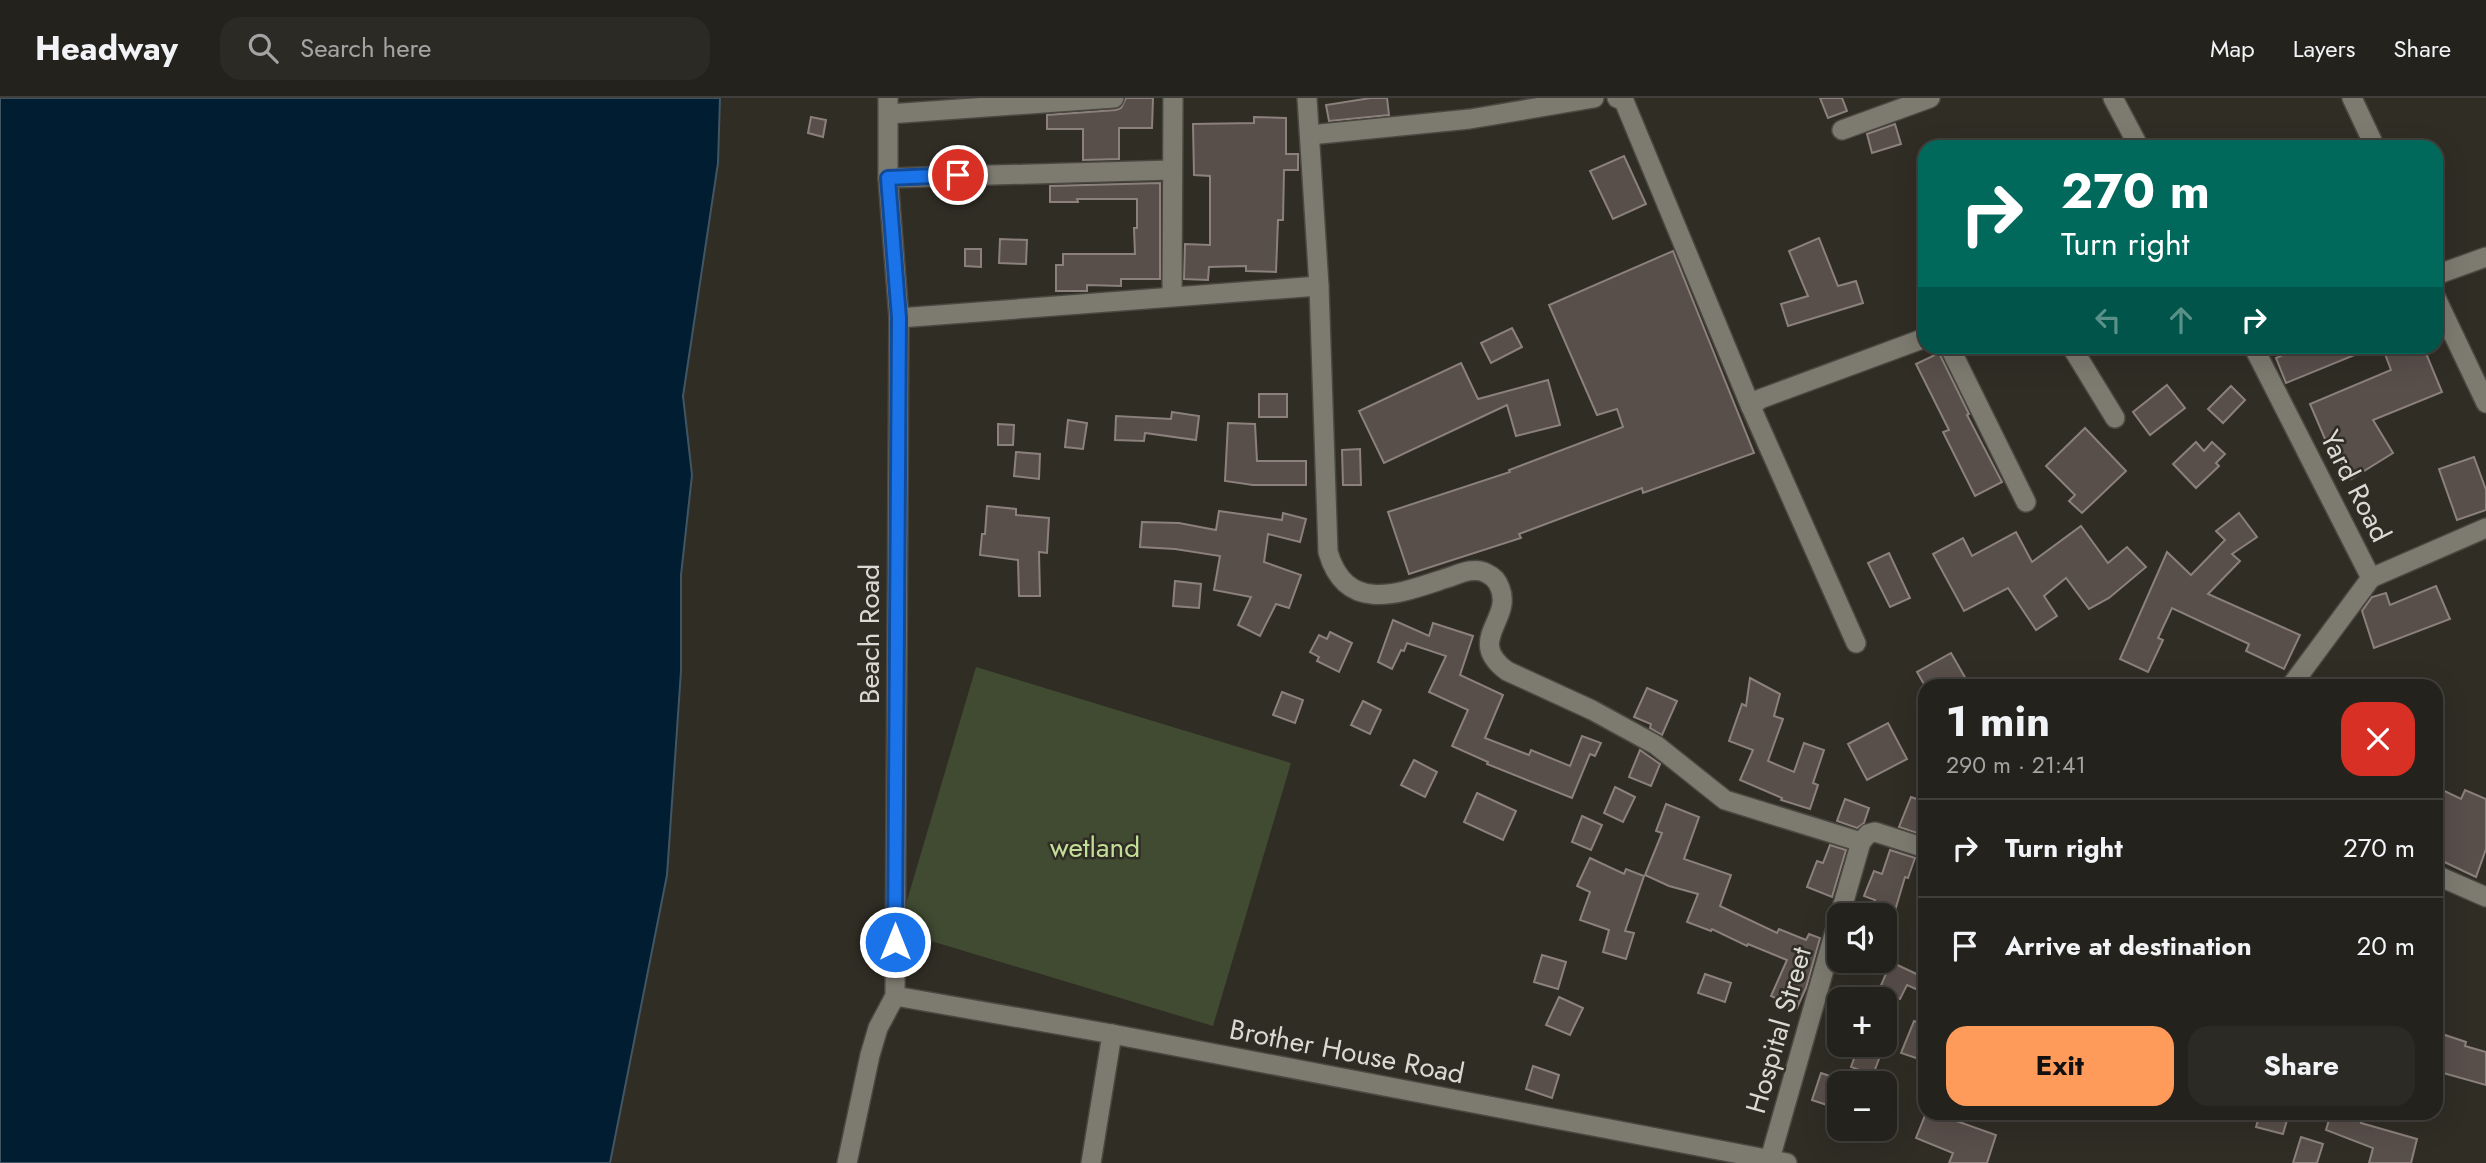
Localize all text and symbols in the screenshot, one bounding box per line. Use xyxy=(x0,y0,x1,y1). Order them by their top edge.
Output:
search box xyxy=(220,17,710,80)
text: Headway xyxy=(35,25,178,72)
icon: search xyxy=(244,29,282,67)
text: Search here xyxy=(300,29,431,67)
text: Map xyxy=(2210,31,2255,66)
text: Layers xyxy=(2293,31,2355,66)
text: Share xyxy=(2393,31,2451,66)
pin xyxy=(928,145,988,205)
icon: arrive xyxy=(939,156,977,194)
text: 270 m xyxy=(2061,156,2210,226)
icon: right xyxy=(1946,168,2037,259)
text: Turn right xyxy=(2061,221,2190,267)
icon: left xyxy=(2089,301,2127,339)
icon: ahead xyxy=(2162,301,2200,339)
icon: right xyxy=(2235,301,2273,339)
street label: Yard Road xyxy=(2310,423,2401,549)
street label: Beach Road xyxy=(849,564,890,704)
text: 1 min xyxy=(1946,691,2050,752)
button: close xyxy=(2341,702,2415,776)
text: 290 m · 21:41 xyxy=(1946,748,2086,782)
park label: wetland xyxy=(1050,827,1140,868)
icon: right xyxy=(1946,829,1984,867)
text: Turn right xyxy=(2005,829,2123,867)
text: 270 m xyxy=(2343,829,2415,867)
map controls xyxy=(1827,903,1897,1141)
button: sound xyxy=(1827,903,1897,973)
position arrow xyxy=(858,905,932,979)
icon: arrive xyxy=(1946,927,1984,965)
text: Arrive at destination xyxy=(2005,927,2252,965)
text: 20 m xyxy=(2357,927,2415,965)
street label: Hospital Street xyxy=(1735,942,1822,1118)
button: + xyxy=(1827,987,1897,1057)
street label: Brother House Road xyxy=(1226,1009,1468,1094)
button: Exit xyxy=(1946,1026,2174,1106)
button: Share xyxy=(2188,1026,2415,1106)
button: − xyxy=(1827,1071,1897,1141)

